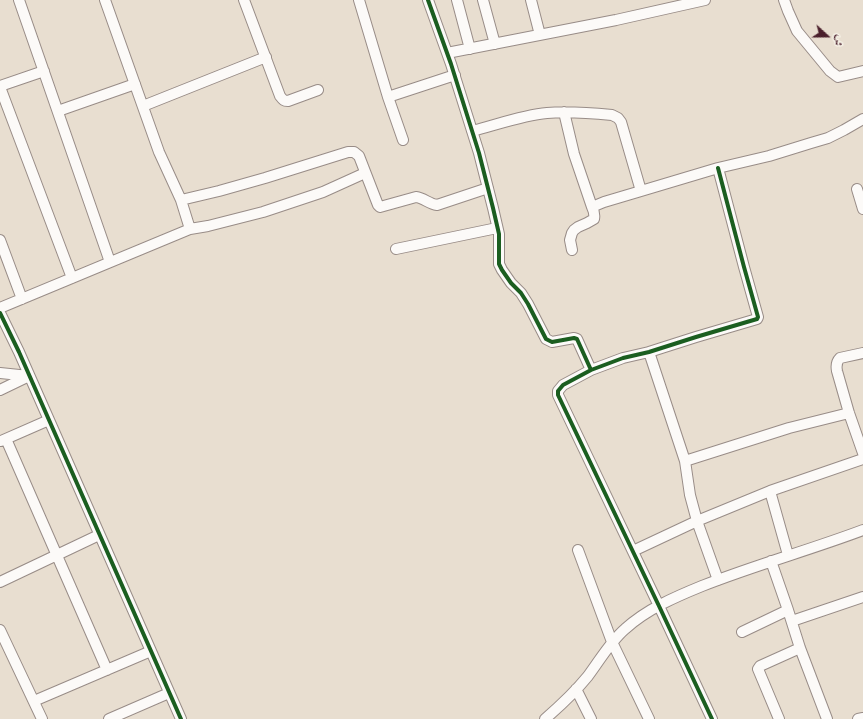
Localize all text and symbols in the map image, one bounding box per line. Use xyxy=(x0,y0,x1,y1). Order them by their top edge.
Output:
north arrow xyxy=(807,16,847,56)
text: ش xyxy=(830,33,847,48)

